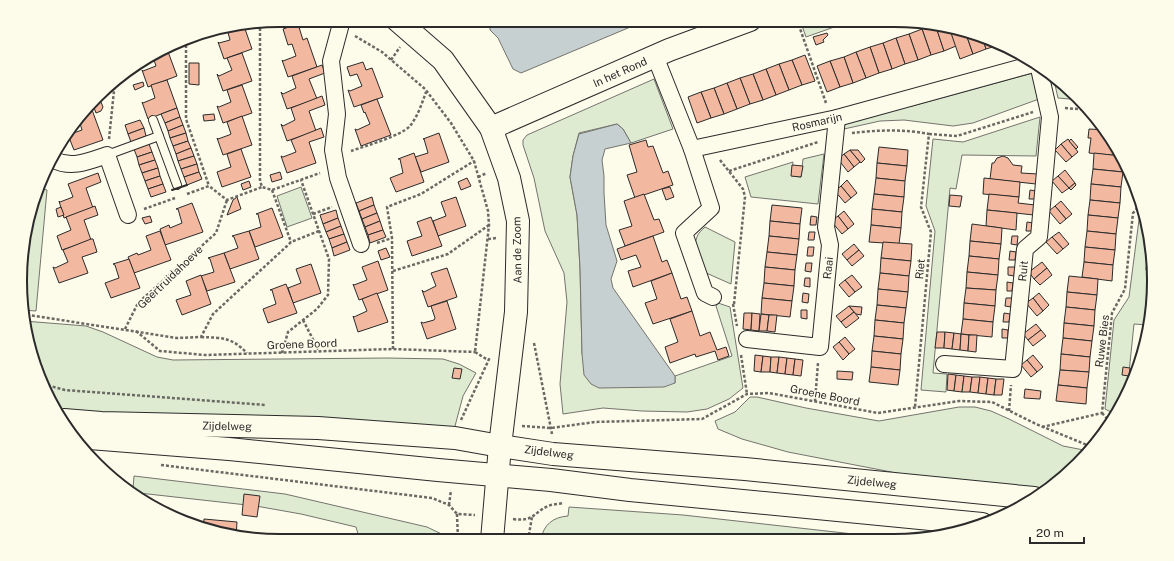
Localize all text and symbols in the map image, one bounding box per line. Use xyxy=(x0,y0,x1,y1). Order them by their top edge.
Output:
street label: In het Rond xyxy=(591,55,649,89)
street label: Rosmarijn xyxy=(791,110,843,134)
street label: Aan de Zoom xyxy=(510,216,524,284)
street label: Geertruidahoeve xyxy=(135,243,205,311)
street label: Raai xyxy=(821,256,835,280)
street label: Riet xyxy=(913,258,927,280)
street label: Ruit xyxy=(1016,260,1030,282)
street label: Ruwe Bies xyxy=(1093,314,1111,368)
street label: Groene Boord xyxy=(267,337,337,351)
street label: Groene Boord xyxy=(789,382,861,408)
street label: Zijdelweg xyxy=(202,420,252,432)
street label: Zijdelweg xyxy=(524,443,575,461)
street label: Zijdelweg xyxy=(847,473,898,491)
scale bar xyxy=(1030,519,1084,545)
text: 20 m xyxy=(1036,526,1064,540)

